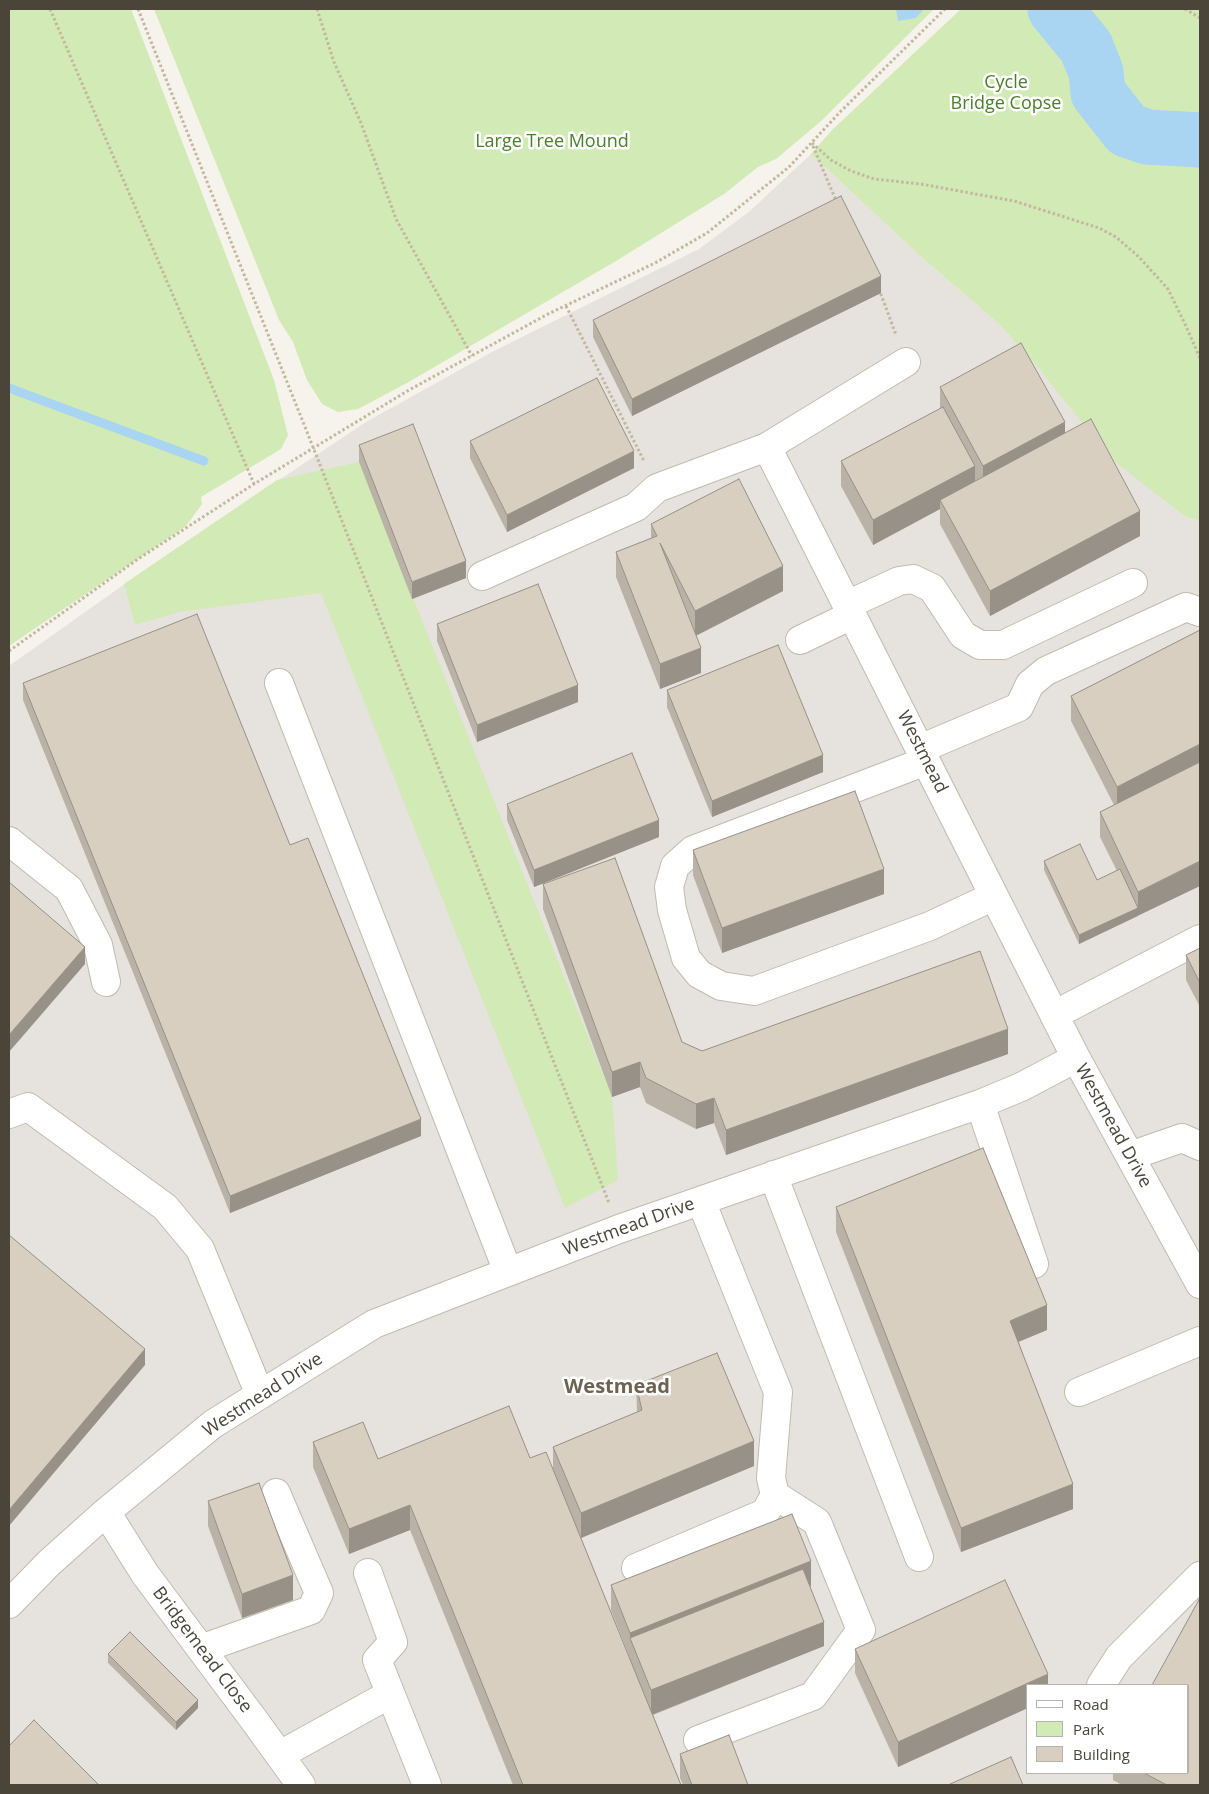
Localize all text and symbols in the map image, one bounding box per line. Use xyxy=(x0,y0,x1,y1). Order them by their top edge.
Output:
park label: Cycle Bridge Copse xyxy=(951,72,1061,115)
park label: Large Tree Mound xyxy=(475,131,629,153)
street label: Westmead xyxy=(892,707,952,797)
street label: Westmead Drive xyxy=(1070,1060,1156,1192)
street label: Westmead Drive xyxy=(560,1193,698,1261)
street label: Westmead Drive xyxy=(199,1348,327,1442)
district label: Westmead xyxy=(564,1375,670,1399)
street label: Bridgemead Close xyxy=(148,1583,256,1717)
legend xyxy=(1026,1684,1189,1774)
text: Road xyxy=(1073,1694,1109,1714)
text: Park xyxy=(1073,1719,1104,1739)
text: Building xyxy=(1073,1744,1130,1764)

